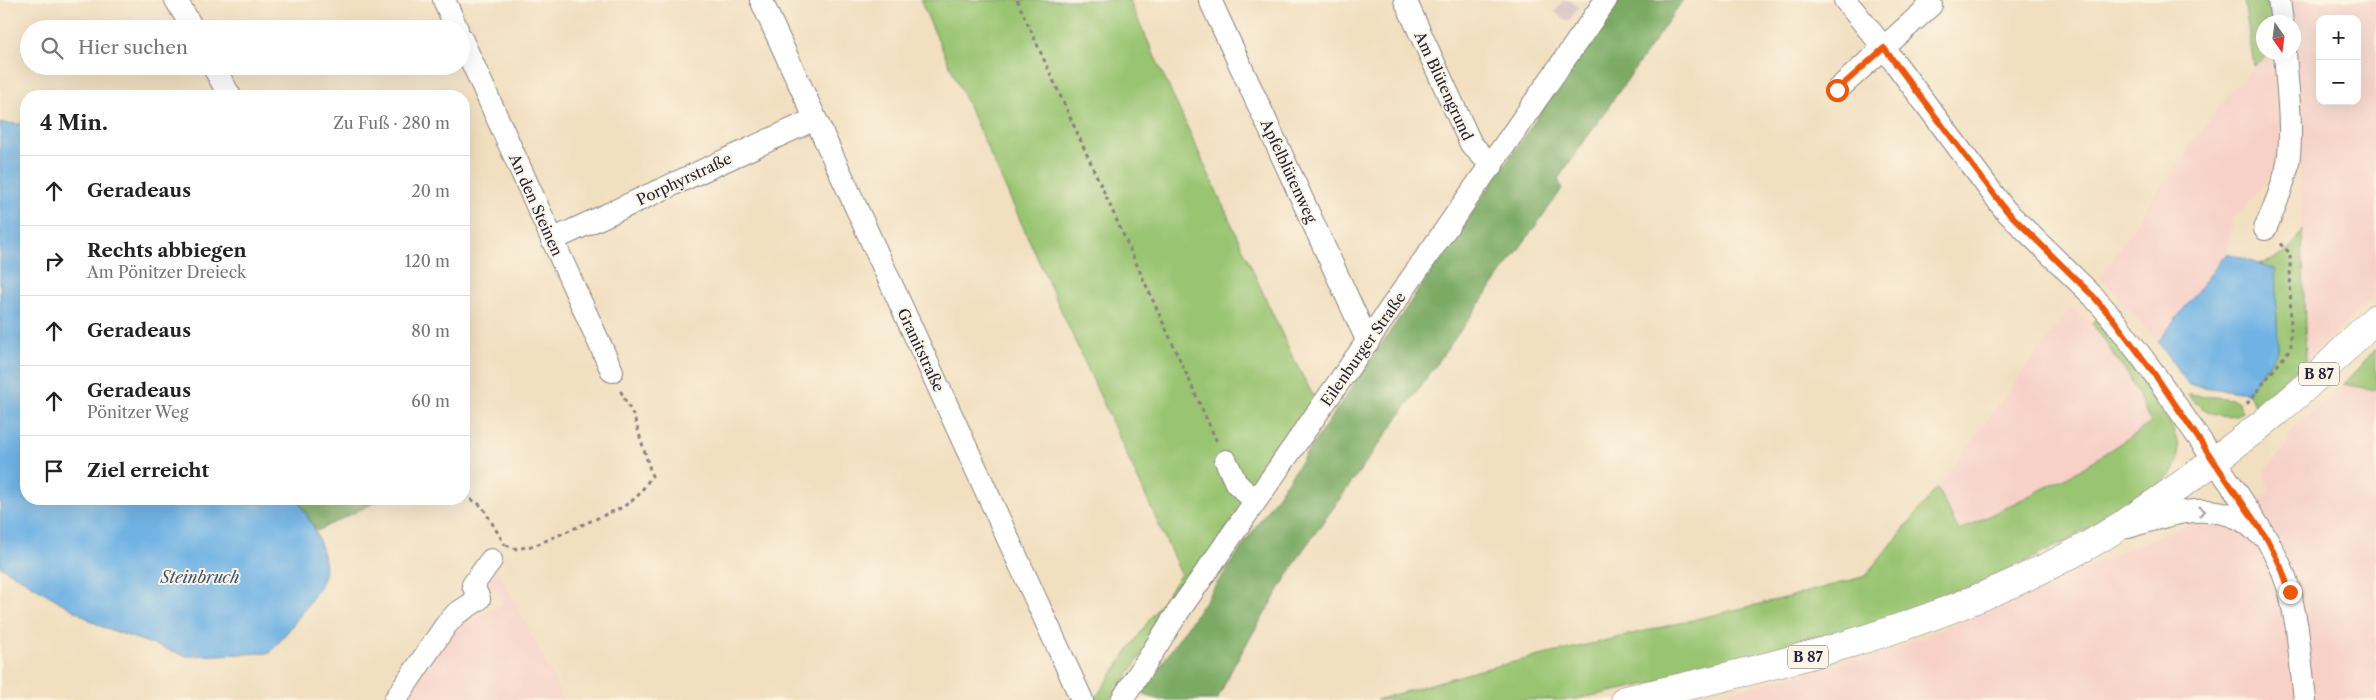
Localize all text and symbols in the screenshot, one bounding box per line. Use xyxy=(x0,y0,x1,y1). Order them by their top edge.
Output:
north arrow xyxy=(2256,15,2301,60)
map controls xyxy=(2316,15,2361,105)
button: + xyxy=(2316,15,2361,60)
search box xyxy=(20,20,470,75)
street label: Am Blütengrund xyxy=(1410,28,1478,143)
icon: search xyxy=(38,34,66,62)
text: Hier suchen xyxy=(78,36,188,59)
button: − xyxy=(2316,60,2361,105)
route start xyxy=(1826,79,1849,102)
text: 4 Min. xyxy=(40,110,108,135)
text: Zu Fuß · 280 m xyxy=(333,113,450,133)
street label: Apfelblütenweg xyxy=(1256,115,1321,226)
street label: Porphyrstraße xyxy=(633,149,735,209)
street label: An den Steinen xyxy=(505,150,567,260)
icon: ahead xyxy=(40,177,68,205)
text: Geradeaus xyxy=(87,179,191,202)
text: 20 m xyxy=(411,181,450,201)
text: Rechts abbiegen xyxy=(87,239,247,262)
icon: right xyxy=(40,247,68,275)
text: 120 m xyxy=(405,251,450,271)
text: Am Pönitzer Dreieck xyxy=(87,262,246,282)
street label: Eilenburger Straße xyxy=(1316,288,1410,410)
street label: Granitstraße xyxy=(893,305,949,395)
icon: ahead xyxy=(40,317,68,345)
text: Geradeaus xyxy=(87,319,191,342)
text: 80 m xyxy=(411,321,450,341)
road number: B 87 xyxy=(2299,362,2339,386)
text: Geradeaus xyxy=(87,379,191,402)
icon: ahead xyxy=(40,387,68,415)
text: 60 m xyxy=(411,391,450,411)
text: Pönitzer Weg xyxy=(87,402,188,422)
icon: arrive xyxy=(40,457,68,485)
text: Ziel erreicht xyxy=(87,459,209,482)
one-way arrow xyxy=(2198,505,2206,516)
water label: Steinbruch xyxy=(160,567,239,587)
route end xyxy=(2279,581,2302,604)
road number: B 87 xyxy=(1788,646,1828,669)

